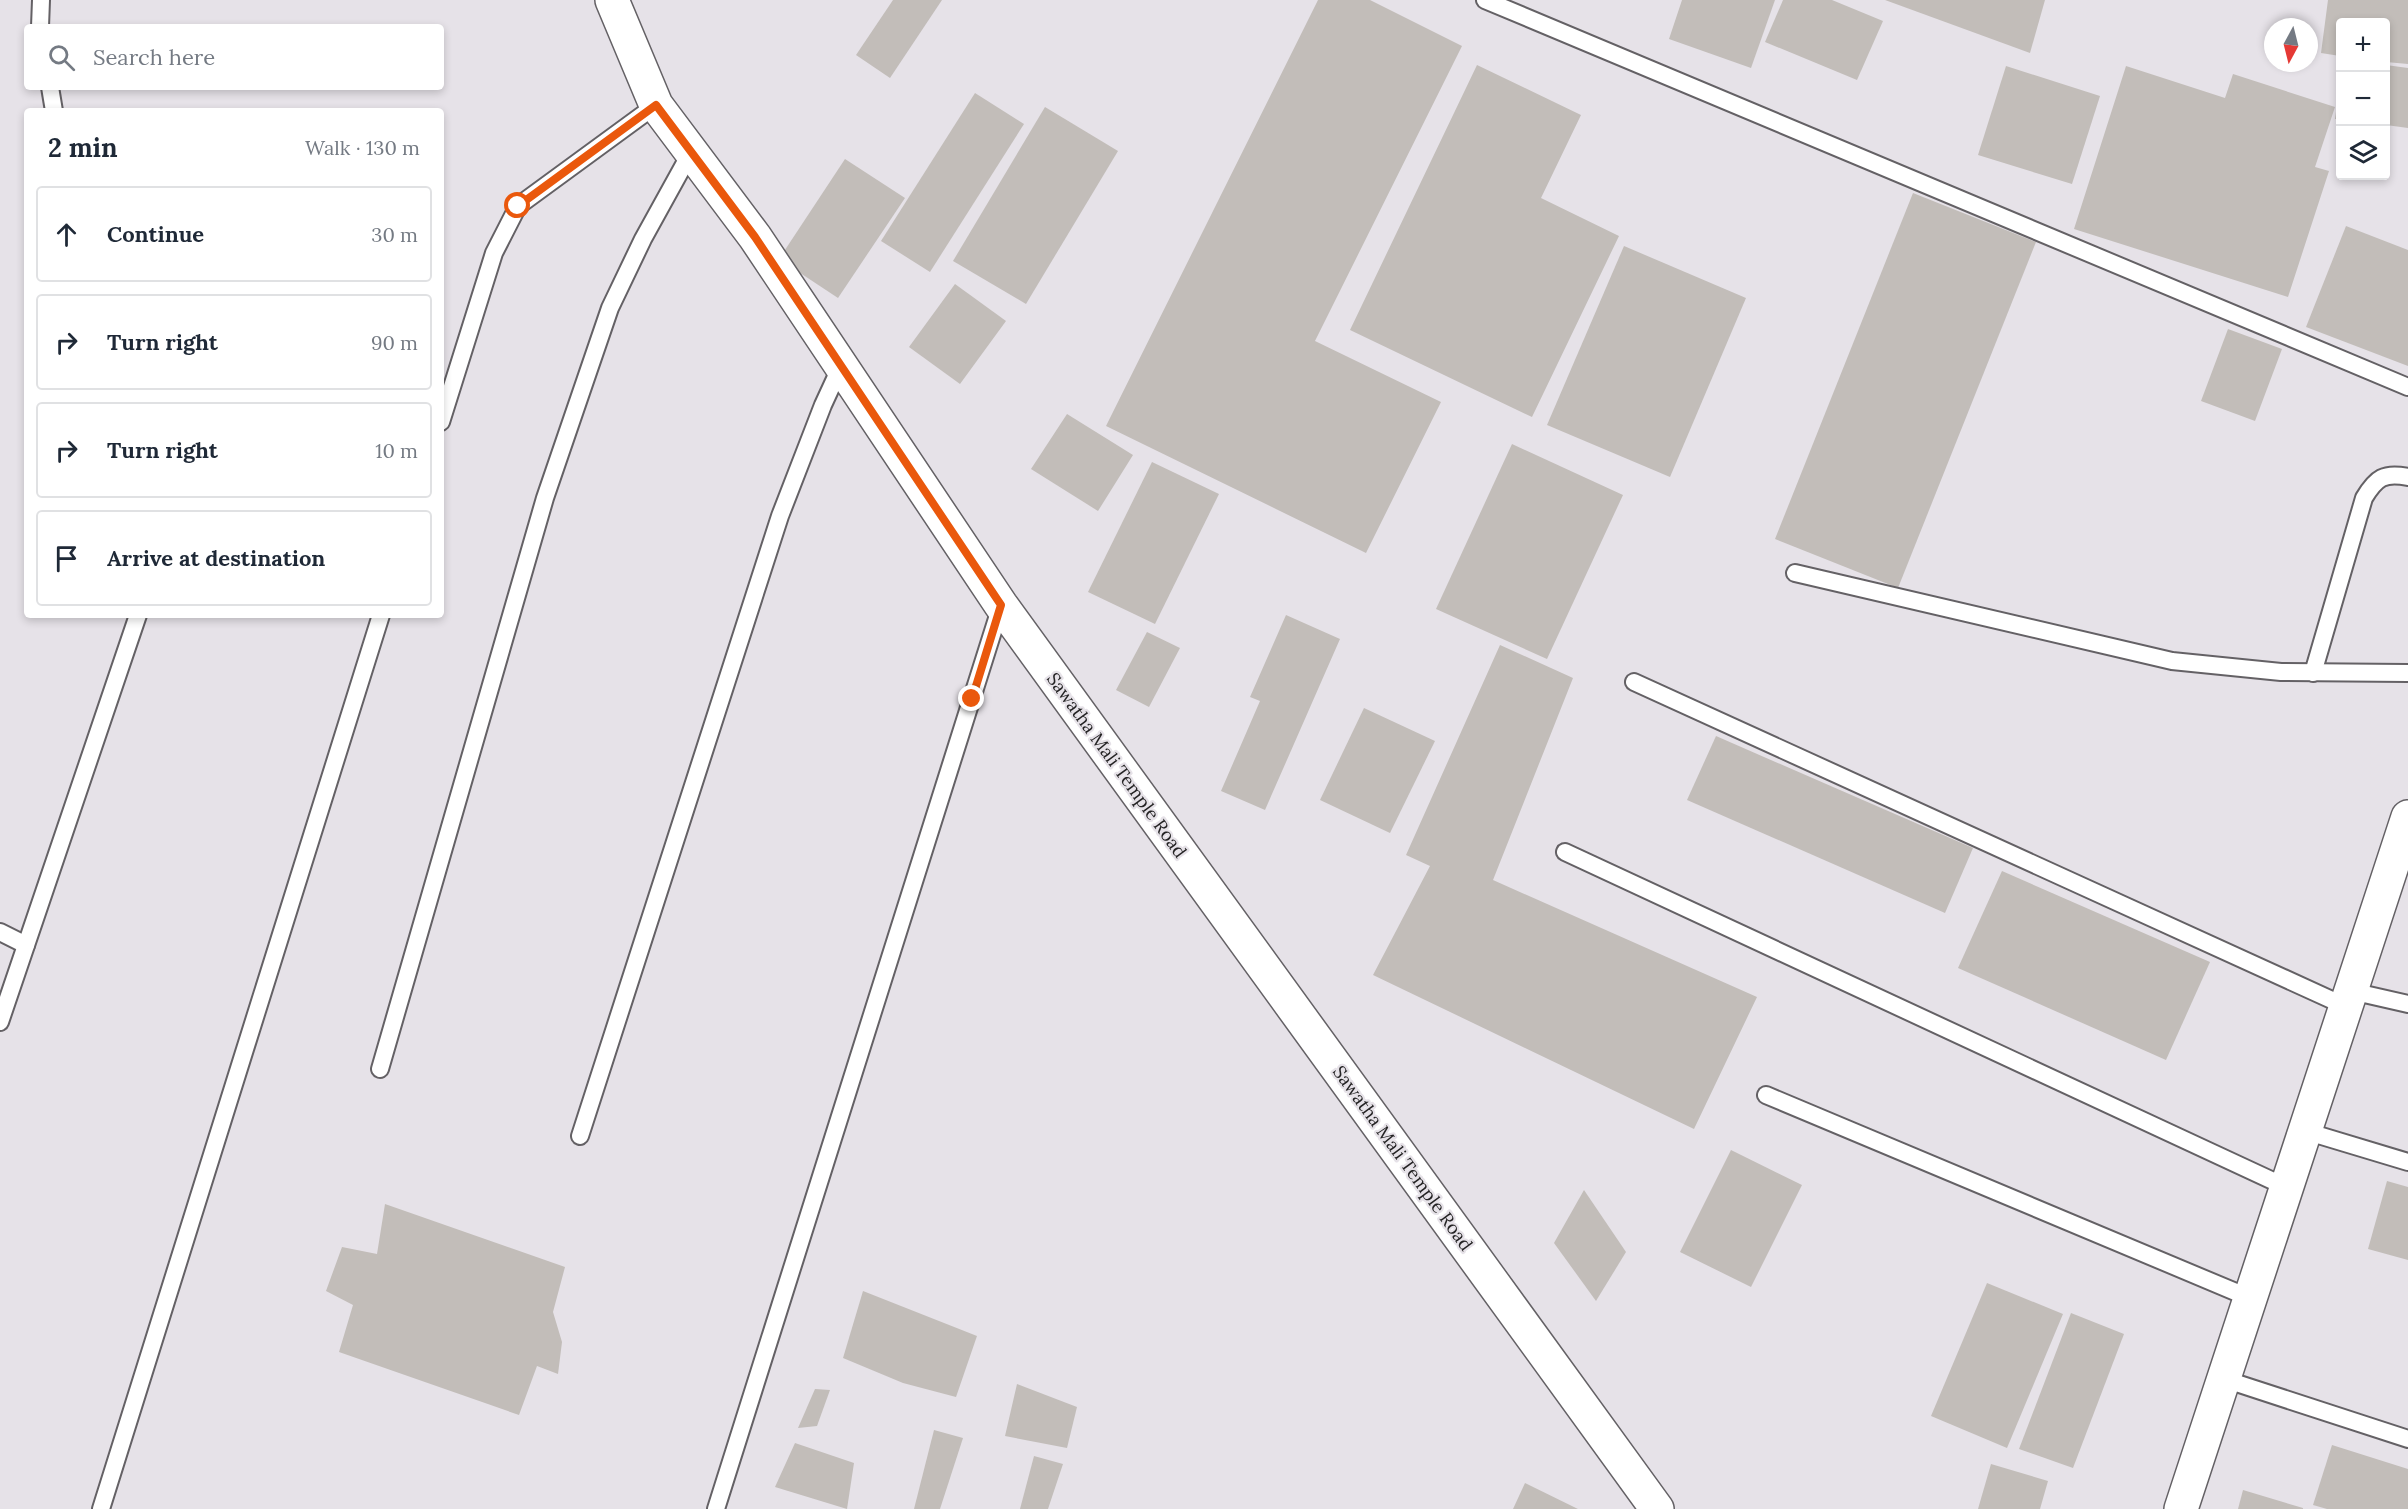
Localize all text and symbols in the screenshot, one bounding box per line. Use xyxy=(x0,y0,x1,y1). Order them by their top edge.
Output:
north arrow xyxy=(2264,18,2318,72)
map controls xyxy=(2336,18,2390,180)
button: + xyxy=(2336,18,2390,72)
search box xyxy=(24,24,444,90)
icon: search xyxy=(45,41,78,74)
text: Search here xyxy=(93,43,215,71)
button: − xyxy=(2336,72,2390,126)
button: layers xyxy=(2336,126,2390,180)
text: 2 min xyxy=(48,131,118,164)
text: Walk · 130 m xyxy=(305,135,420,160)
route start xyxy=(504,192,530,218)
icon: ahead xyxy=(50,218,83,251)
text: Continue xyxy=(107,220,204,248)
text: 30 m xyxy=(371,222,418,247)
icon: right xyxy=(50,326,83,359)
text: Turn right xyxy=(107,328,218,356)
text: 90 m xyxy=(371,330,418,355)
icon: right xyxy=(50,434,83,467)
text: Turn right xyxy=(107,436,218,464)
text: 10 m xyxy=(375,438,418,463)
icon: arrive xyxy=(50,542,83,575)
text: Arrive at destination xyxy=(107,544,325,572)
street label: Sawatha Mali Temple Road xyxy=(1042,668,1192,862)
route end xyxy=(958,685,984,711)
street label: Sawatha Mali Temple Road xyxy=(1328,1061,1478,1255)

